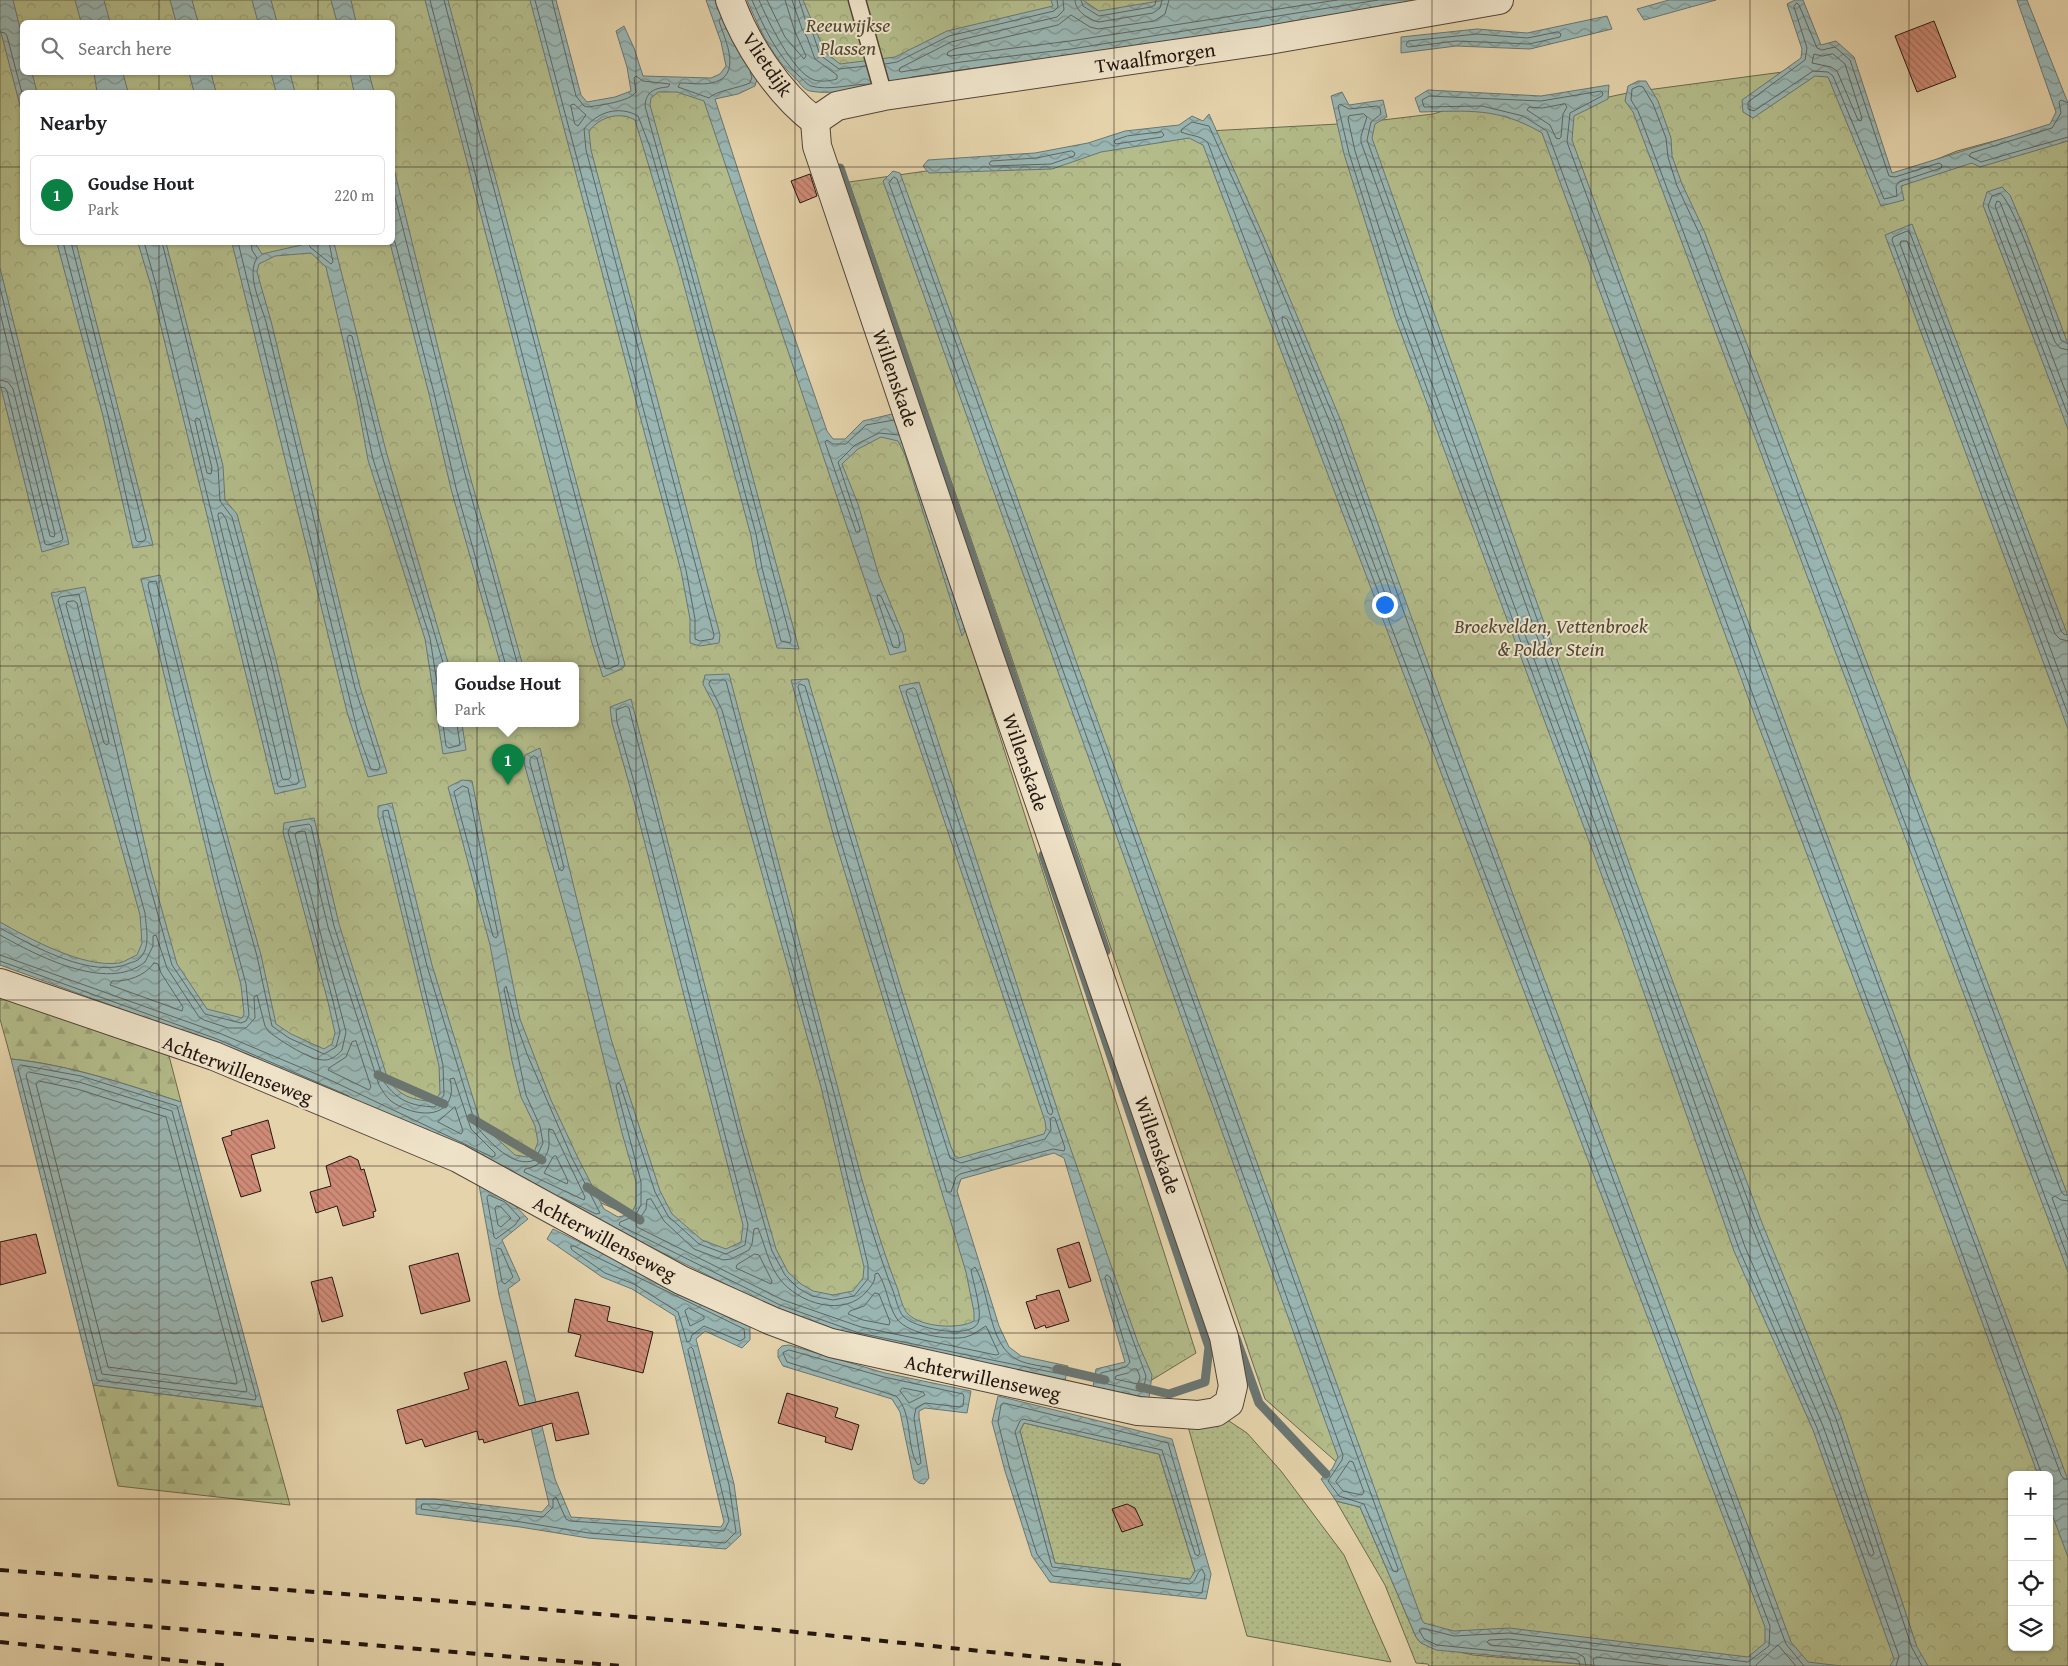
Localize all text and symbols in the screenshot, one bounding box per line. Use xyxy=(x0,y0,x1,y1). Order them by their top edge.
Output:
park label: Reeuwijkse Plassen xyxy=(805,10,890,62)
search box xyxy=(20,20,395,75)
street label: Vlietdijk xyxy=(736,26,801,103)
icon: search xyxy=(38,34,66,62)
text: Search here xyxy=(78,34,172,62)
street label: Twaalfmorgen xyxy=(1093,34,1217,80)
text: Nearby xyxy=(40,107,107,138)
text: Goudse Hout xyxy=(88,169,195,197)
text: 1 xyxy=(53,183,61,207)
text: 220 m xyxy=(334,183,374,207)
text: Park xyxy=(88,197,119,221)
street label: Willenskade xyxy=(866,325,926,431)
your location xyxy=(1372,592,1398,618)
park label: Broekvelden, Vettenbroek & Polder Stein xyxy=(1453,611,1649,663)
popup xyxy=(437,662,579,727)
text: Goudse Hout xyxy=(455,669,561,697)
text: Park xyxy=(455,697,486,721)
street label: Willenskade xyxy=(996,709,1056,815)
pin: 1 xyxy=(492,744,524,785)
street label: Achterwillenseweg xyxy=(159,1027,317,1111)
street label: Willenskade xyxy=(1128,1092,1188,1198)
street label: Achterwillenseweg xyxy=(528,1188,682,1288)
street label: Achterwillenseweg xyxy=(902,1346,1064,1408)
map controls xyxy=(2008,1471,2053,1651)
button: + xyxy=(2008,1471,2053,1516)
button: − xyxy=(2008,1516,2053,1561)
button: locate xyxy=(2008,1561,2053,1606)
button: layers xyxy=(2008,1606,2053,1651)

